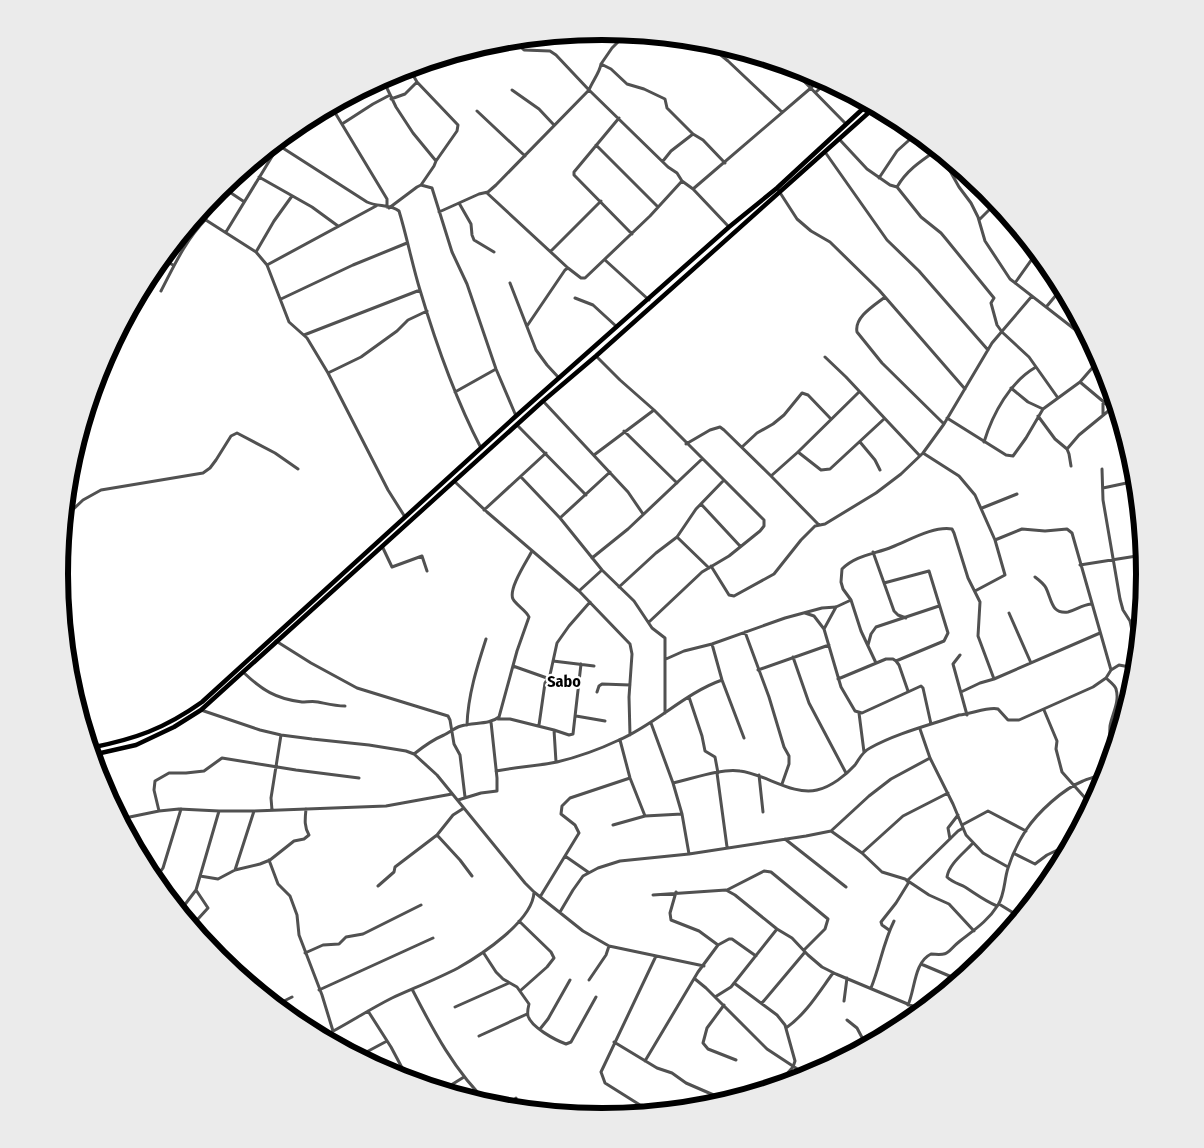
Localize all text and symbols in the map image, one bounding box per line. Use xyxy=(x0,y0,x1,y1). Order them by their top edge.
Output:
district label: Sabo xyxy=(547,672,581,691)

